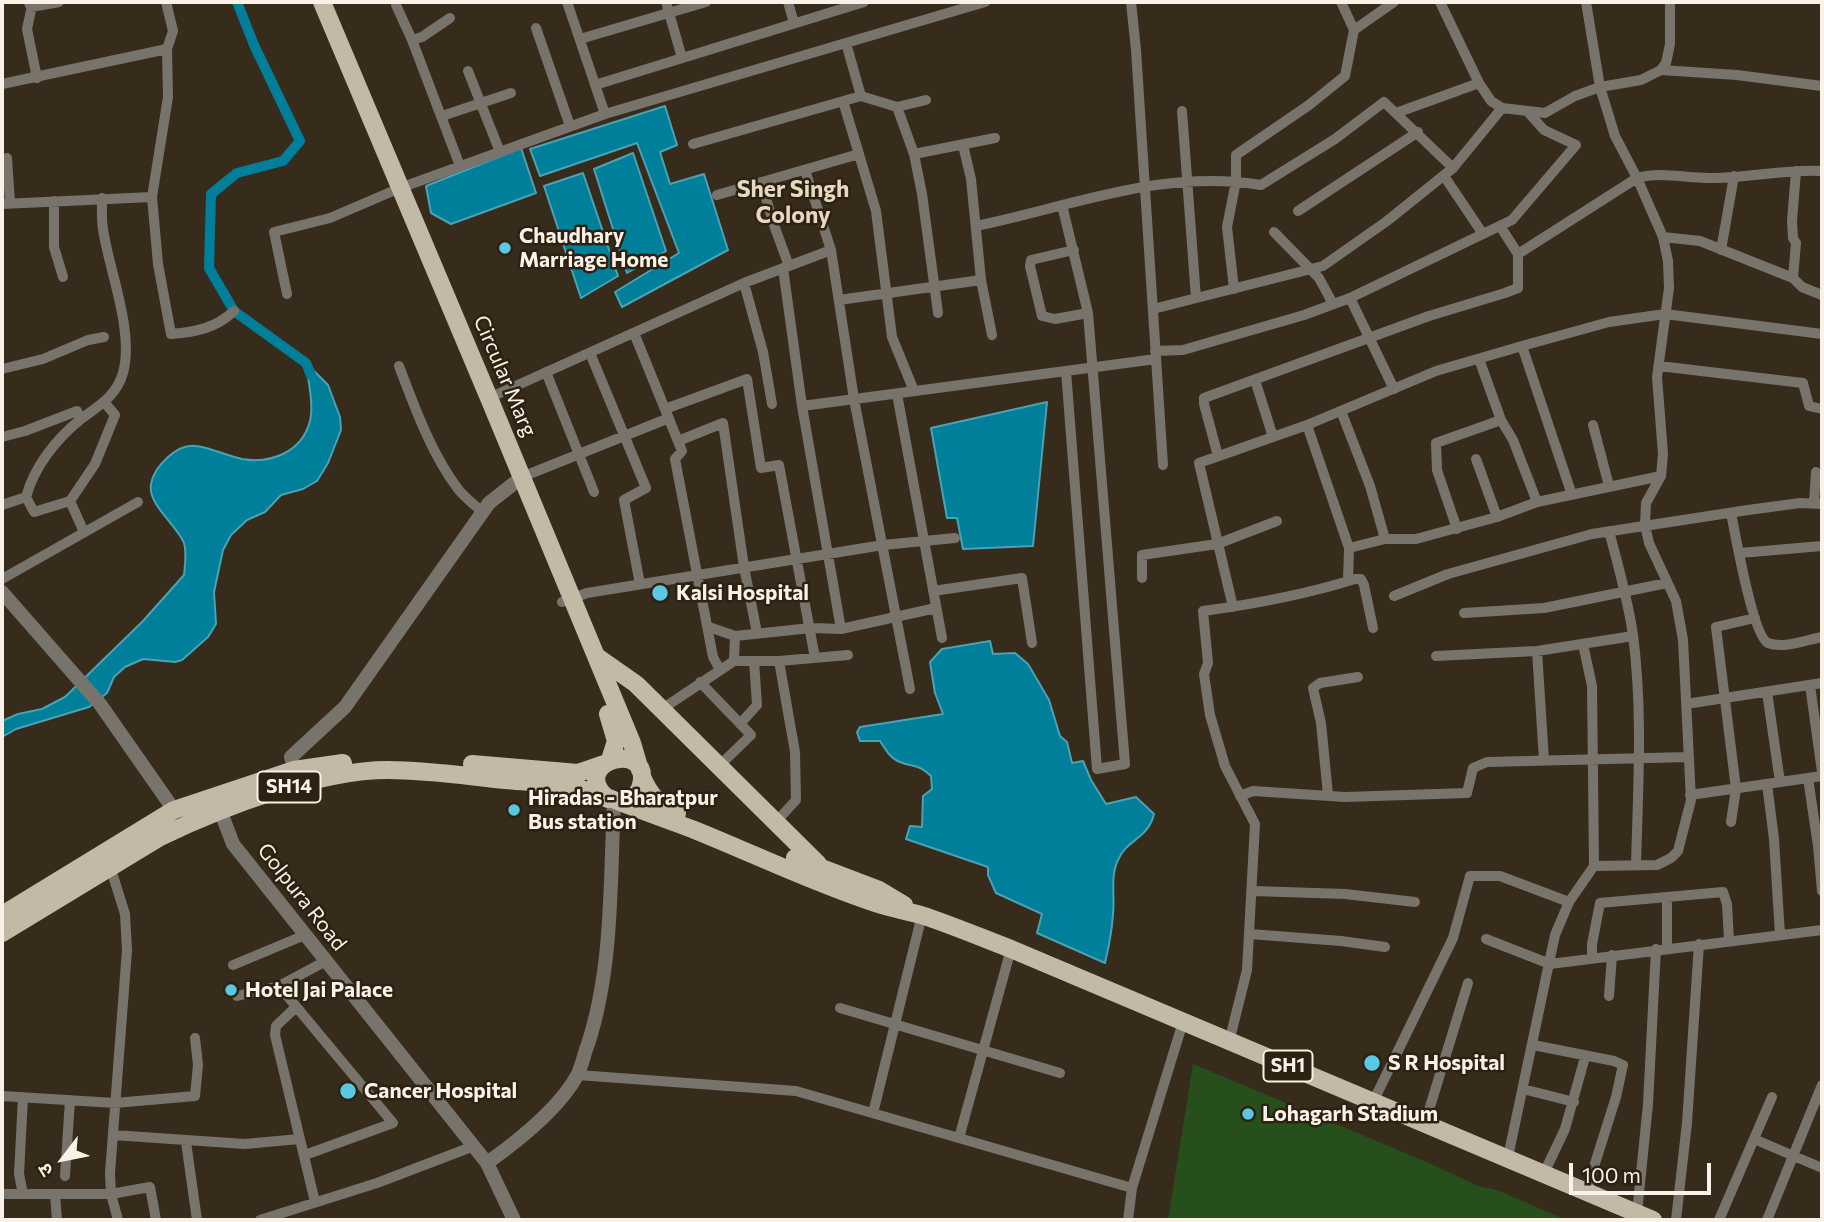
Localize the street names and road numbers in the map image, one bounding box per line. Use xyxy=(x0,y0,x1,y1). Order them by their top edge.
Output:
street label: Circular Marg xyxy=(468,312,542,440)
road number: SH14 xyxy=(258,772,320,802)
street label: Golpura Road xyxy=(252,838,352,956)
road number: SH1 xyxy=(1264,1050,1312,1082)

